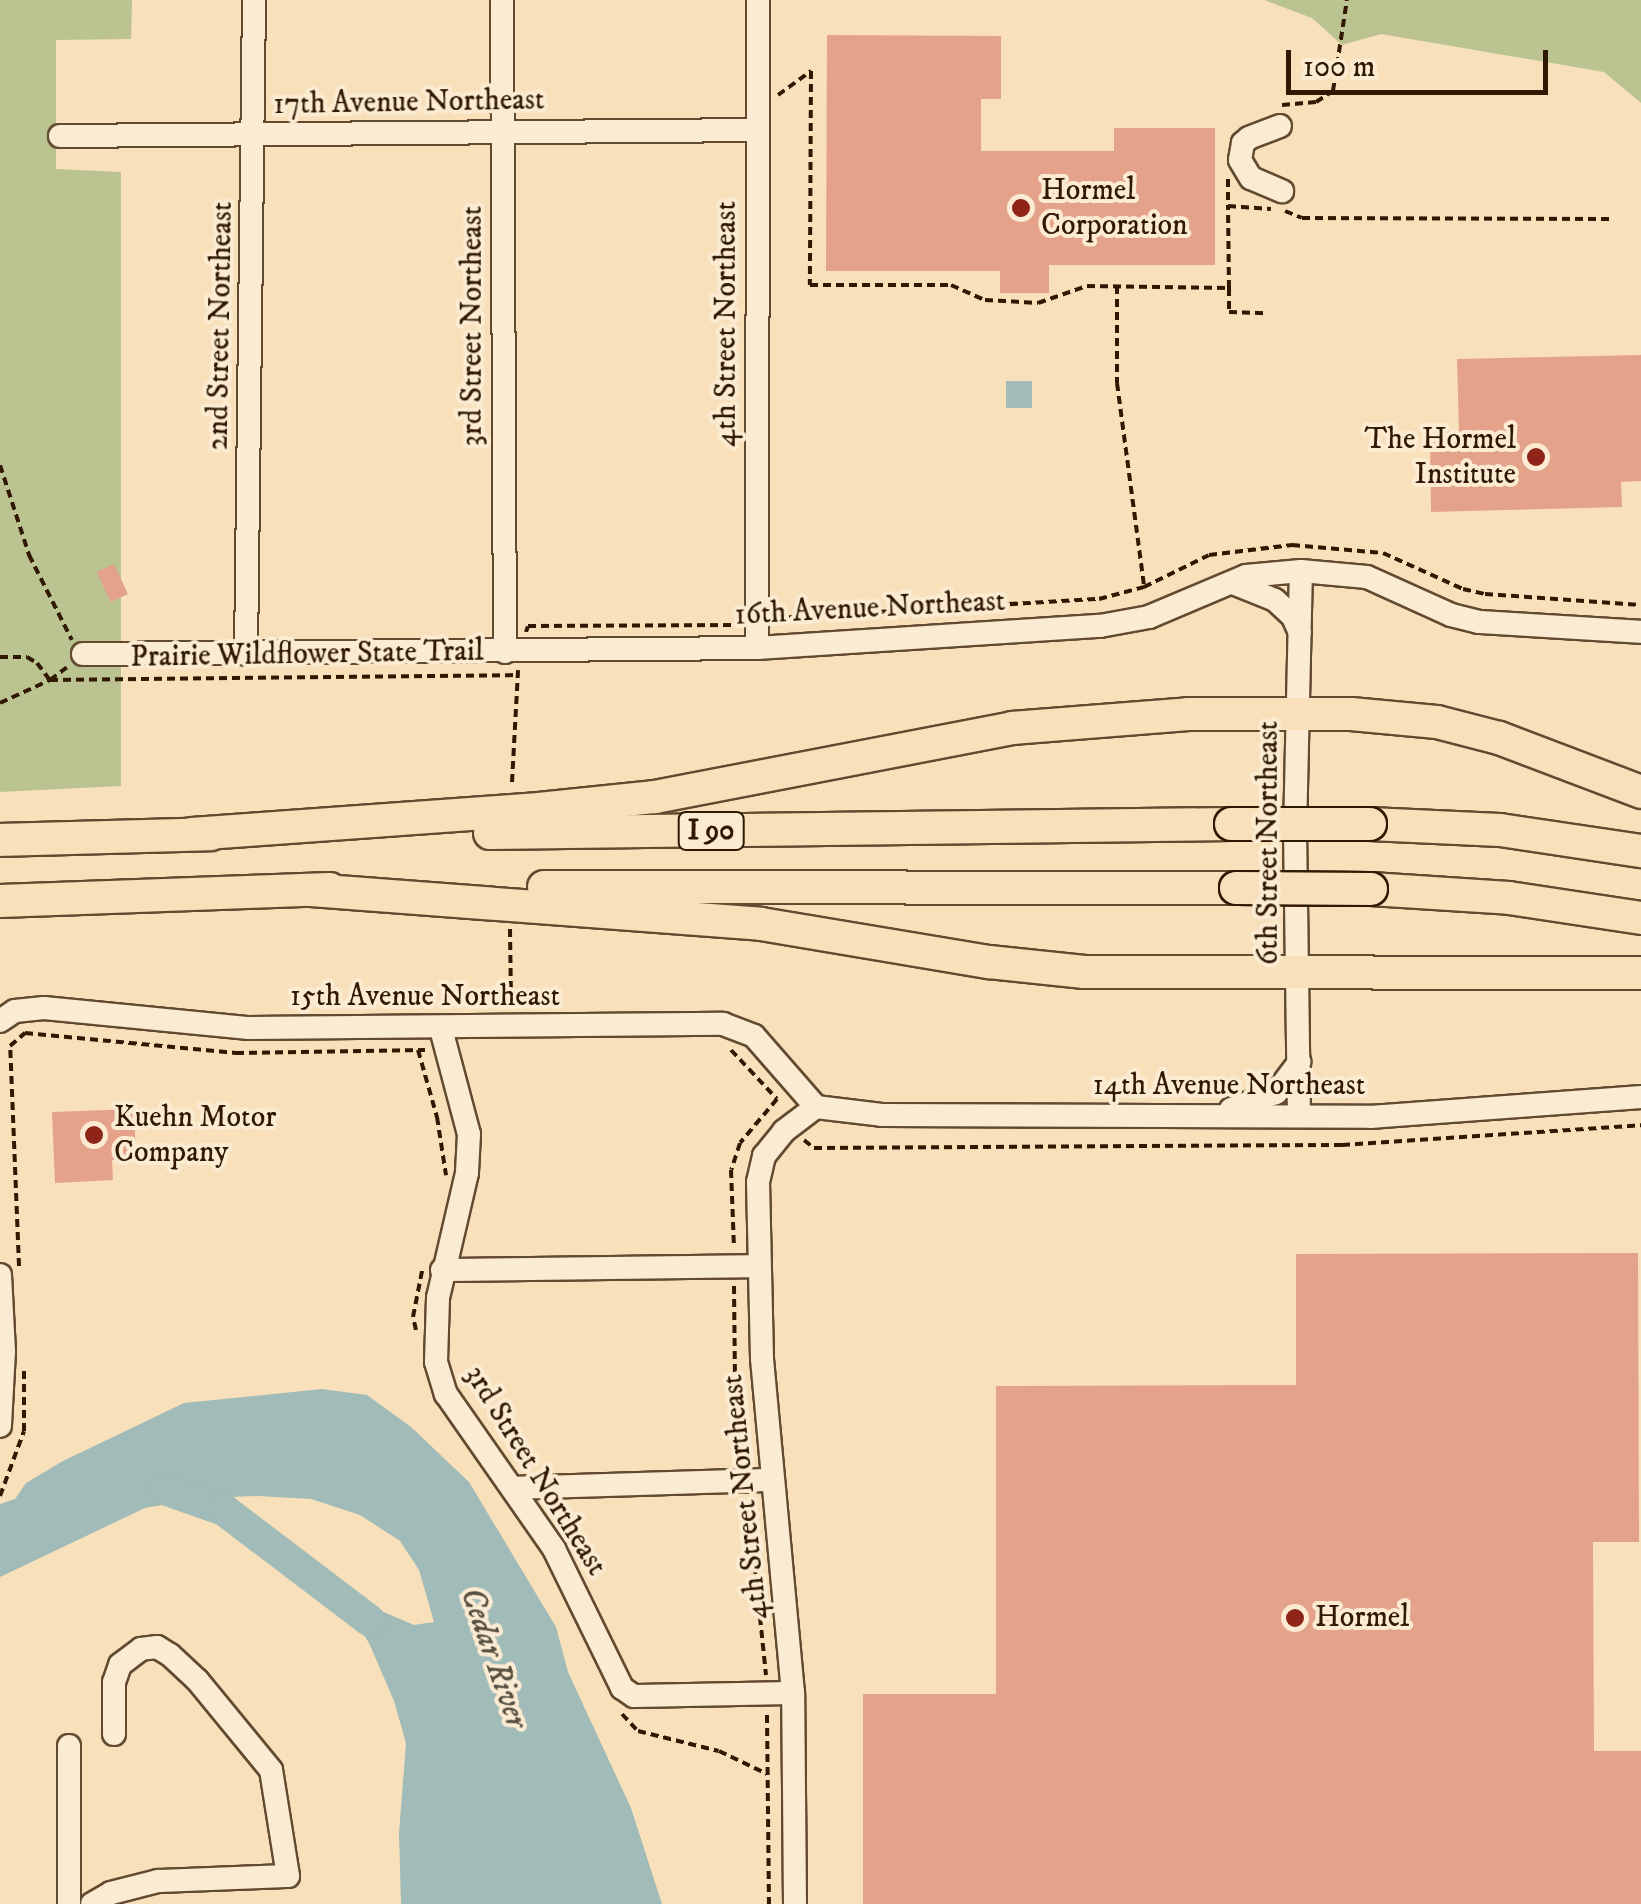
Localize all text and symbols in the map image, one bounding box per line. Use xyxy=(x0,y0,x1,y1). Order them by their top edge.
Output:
scale bar xyxy=(1291,30,1554,92)
text: 100 m xyxy=(1303,49,1375,86)
street label: 17th Avenue Northeast xyxy=(273,83,545,123)
place label: Hormel Corporation xyxy=(1041,173,1188,244)
marker: Hormel Corporation xyxy=(1010,197,1032,219)
street label: 2nd Street Northeast xyxy=(201,201,241,451)
street label: 4th Street Northeast xyxy=(709,201,745,447)
street label: 3rd Street Northeast xyxy=(455,206,491,446)
place label: The Hormel Institute xyxy=(1365,422,1516,492)
marker: The Hormel Institute xyxy=(1525,446,1547,468)
street label: 16th Avenue Northeast xyxy=(734,584,1006,634)
street label: Prairie Wildflower State Trail xyxy=(130,634,484,676)
street label: 6th Street Northeast xyxy=(1251,721,1287,965)
road number: I 90 xyxy=(676,808,746,854)
street label: 15th Avenue Northeast xyxy=(290,979,560,1015)
street label: 14th Avenue Northeast xyxy=(1093,1068,1365,1104)
place label: Kuehn Motor Company xyxy=(114,1100,276,1170)
marker: Kuehn Motor Company xyxy=(83,1124,105,1146)
street label: 3rd Street Northeast xyxy=(456,1359,614,1583)
street label: 4th Street Northeast xyxy=(715,1373,777,1621)
water label: Cedar River xyxy=(451,1583,535,1733)
place label: Hormel xyxy=(1315,1600,1409,1636)
marker: Hormel xyxy=(1284,1607,1306,1629)

